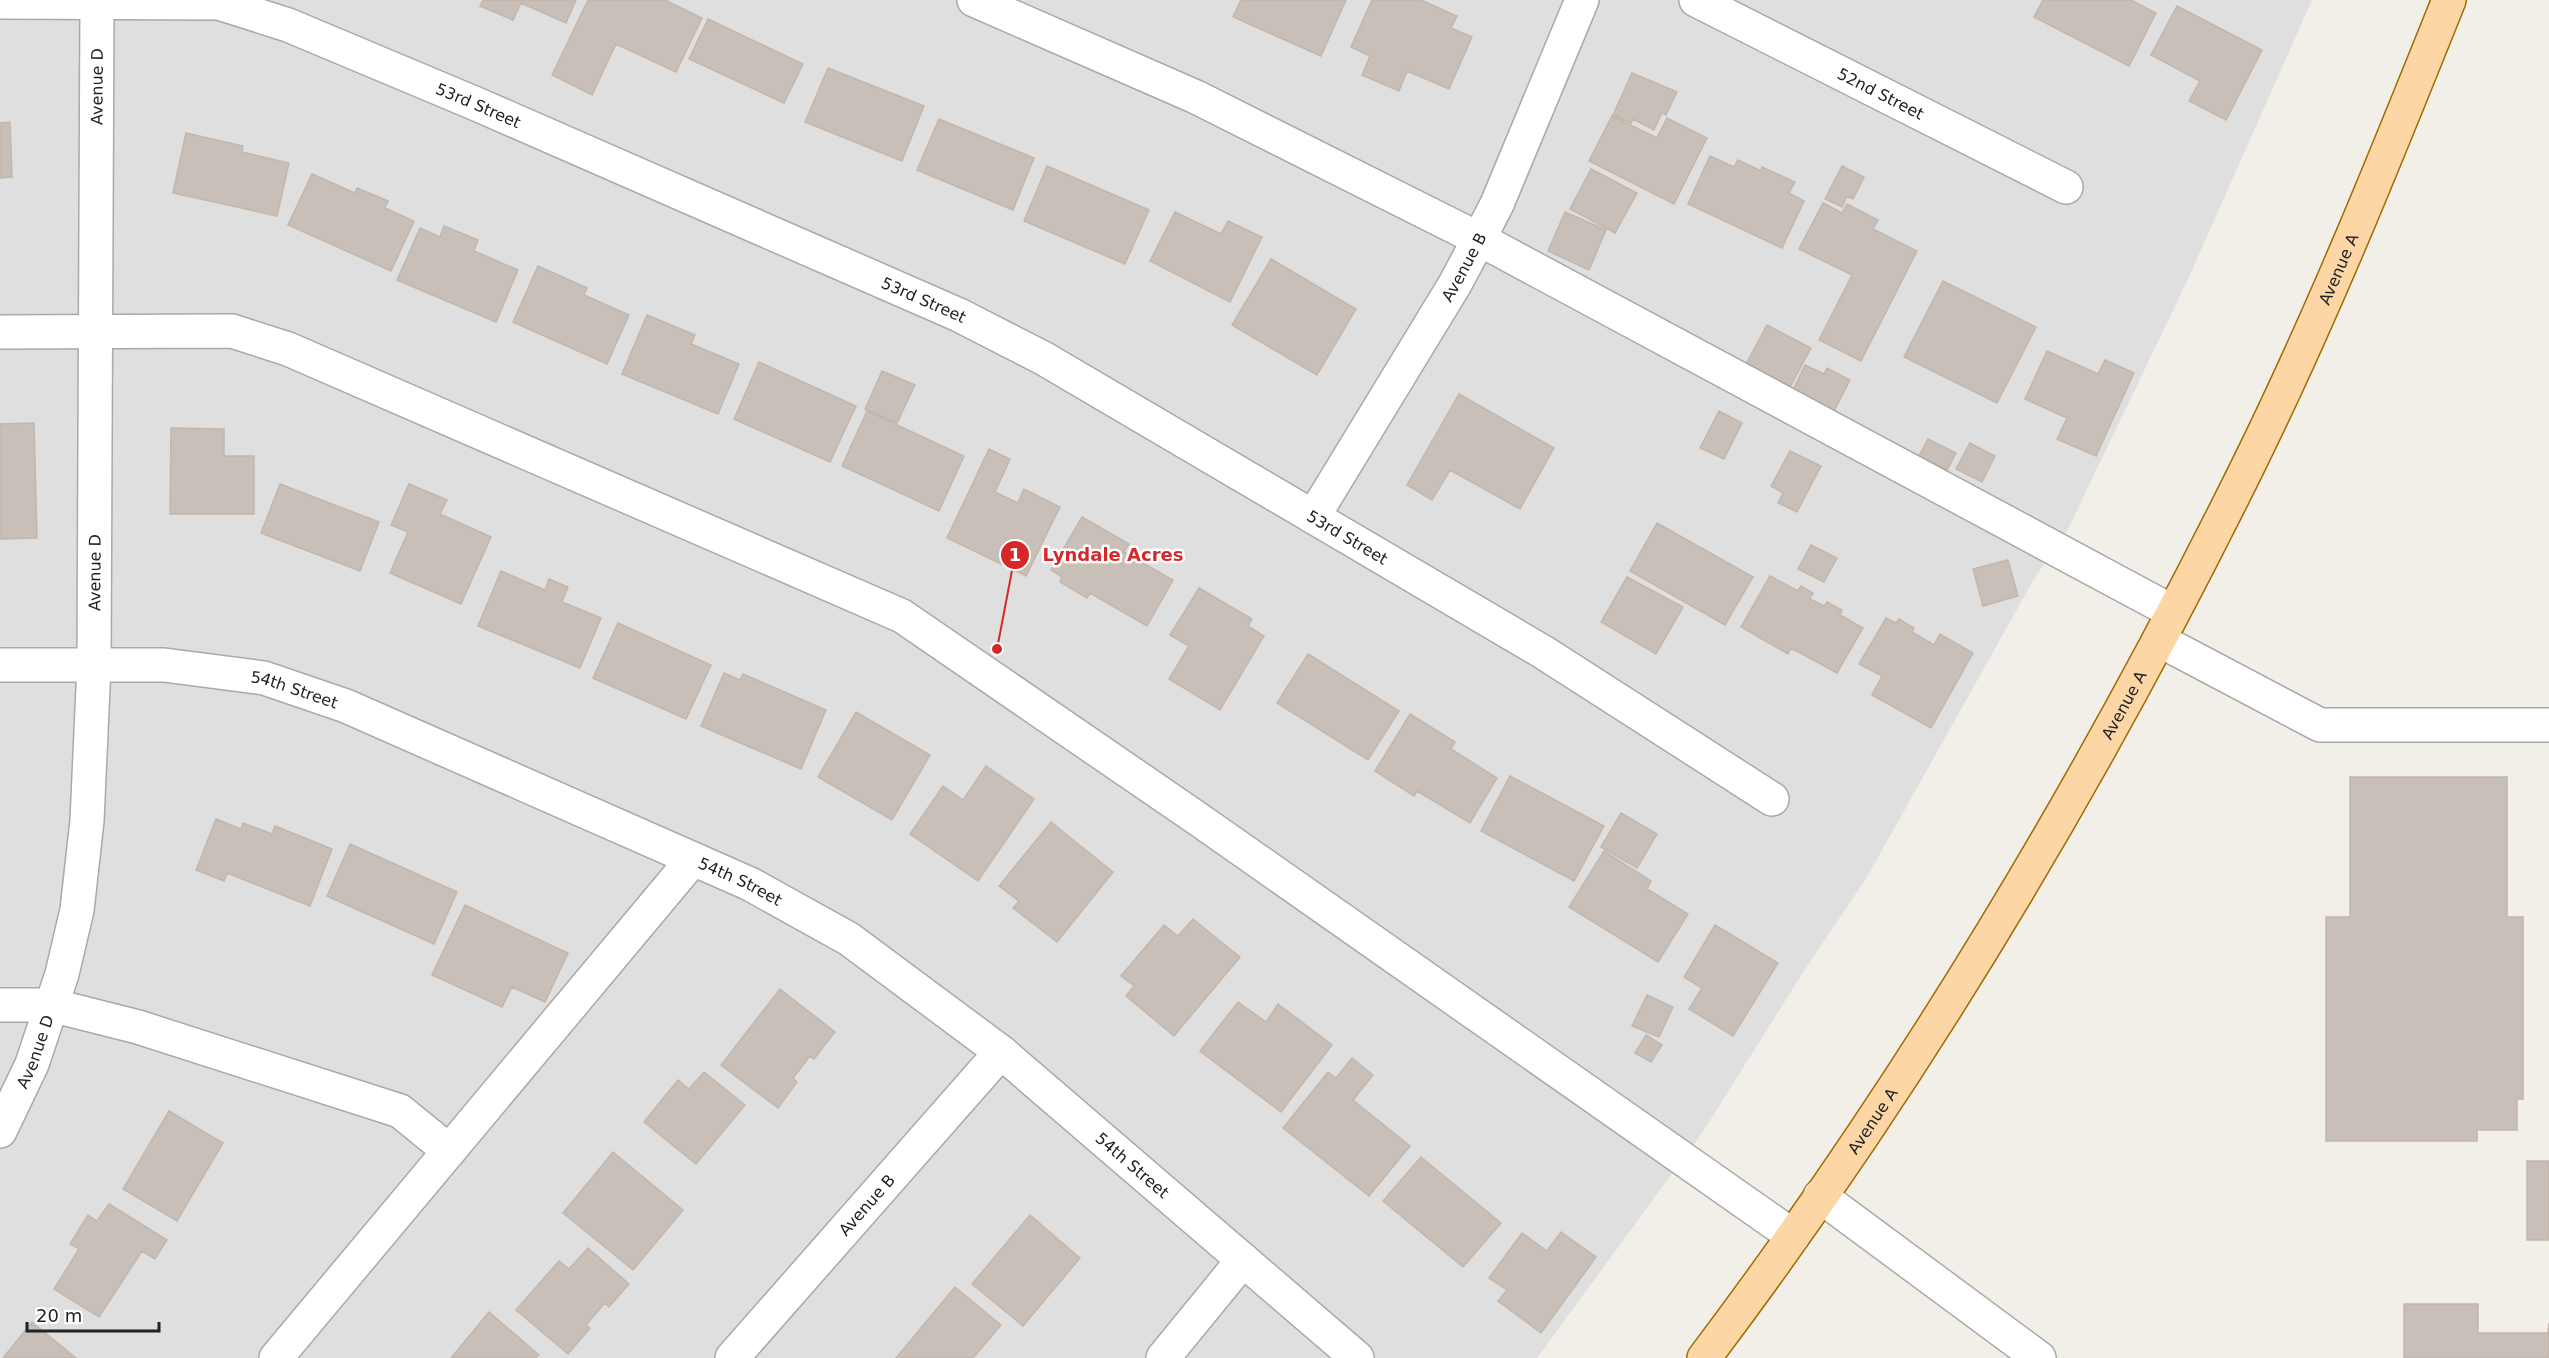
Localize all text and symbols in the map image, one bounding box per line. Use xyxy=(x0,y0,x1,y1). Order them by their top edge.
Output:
street label: Avenue D xyxy=(87,48,107,125)
street label: 52nd Street xyxy=(1834,64,1927,124)
street label: 53rd Street xyxy=(433,79,524,132)
street label: Avenue B xyxy=(1438,230,1491,305)
street label: Avenue A xyxy=(2315,231,2362,308)
street label: 53rd Street xyxy=(878,273,969,327)
street label: 53rd Street xyxy=(1303,506,1391,569)
street label: Avenue D xyxy=(85,534,105,611)
callout: Lyndale Acres xyxy=(1000,537,1195,573)
text: 1 xyxy=(1009,544,1021,565)
text: Lyndale Acres xyxy=(1043,544,1183,565)
street label: 54th Street xyxy=(250,667,340,712)
street label: Avenue A xyxy=(2098,667,2151,743)
street label: 54th Street xyxy=(695,853,785,910)
street label: Avenue D xyxy=(13,1013,58,1091)
street label: Avenue A xyxy=(1844,1084,1902,1158)
street label: 54th Street xyxy=(1092,1129,1173,1202)
street label: Avenue B xyxy=(835,1170,899,1240)
scale bar xyxy=(27,1295,159,1333)
text: 20 m xyxy=(36,1305,82,1326)

